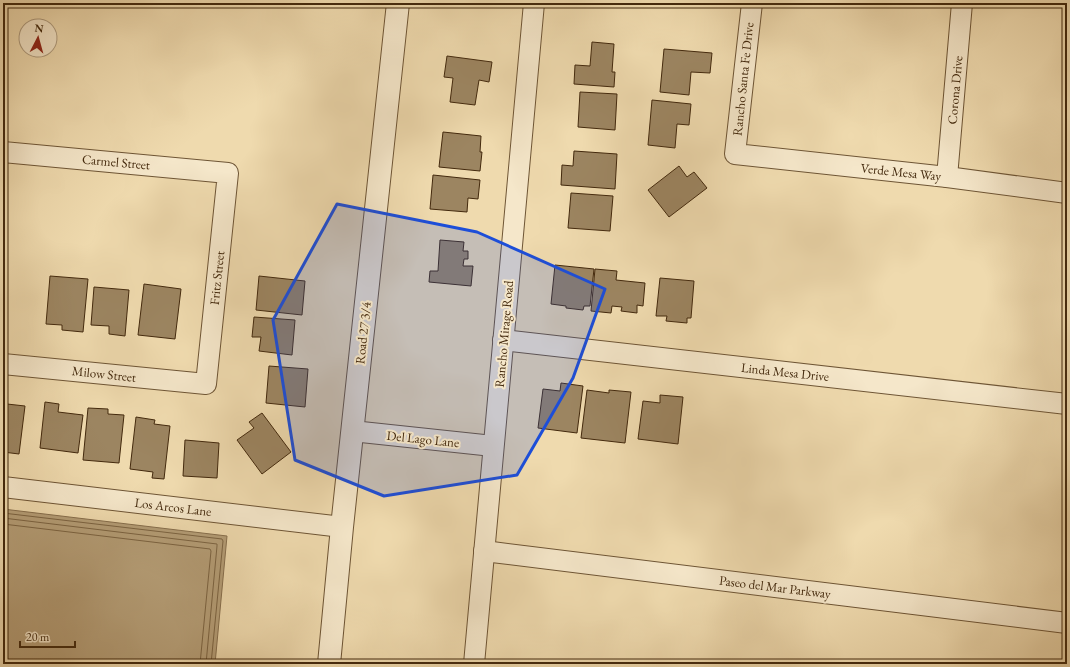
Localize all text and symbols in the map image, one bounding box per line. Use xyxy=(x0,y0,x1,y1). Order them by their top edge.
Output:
north arrow xyxy=(18,18,58,58)
text: N xyxy=(34,21,44,35)
street label: Rancho Santa Fe Drive xyxy=(729,21,757,137)
street label: Corona Drive xyxy=(944,55,966,125)
street label: Carmel Street xyxy=(81,151,151,173)
street label: Verde Mesa Way xyxy=(860,159,942,185)
street label: Fritz Street xyxy=(206,250,228,306)
street label: Rancho Mirage Road xyxy=(491,279,517,388)
street label: Road 27 3/4 xyxy=(351,300,375,365)
street label: Linda Mesa Drive xyxy=(740,359,830,385)
street label: Milow Street xyxy=(71,362,137,386)
street label: Del Lago Lane xyxy=(386,427,460,451)
street label: Los Arcos Lane xyxy=(134,494,212,520)
street label: Paseo del Mar Parkway xyxy=(718,572,832,602)
scale bar xyxy=(20,623,75,649)
text: 20 m xyxy=(26,629,50,645)

